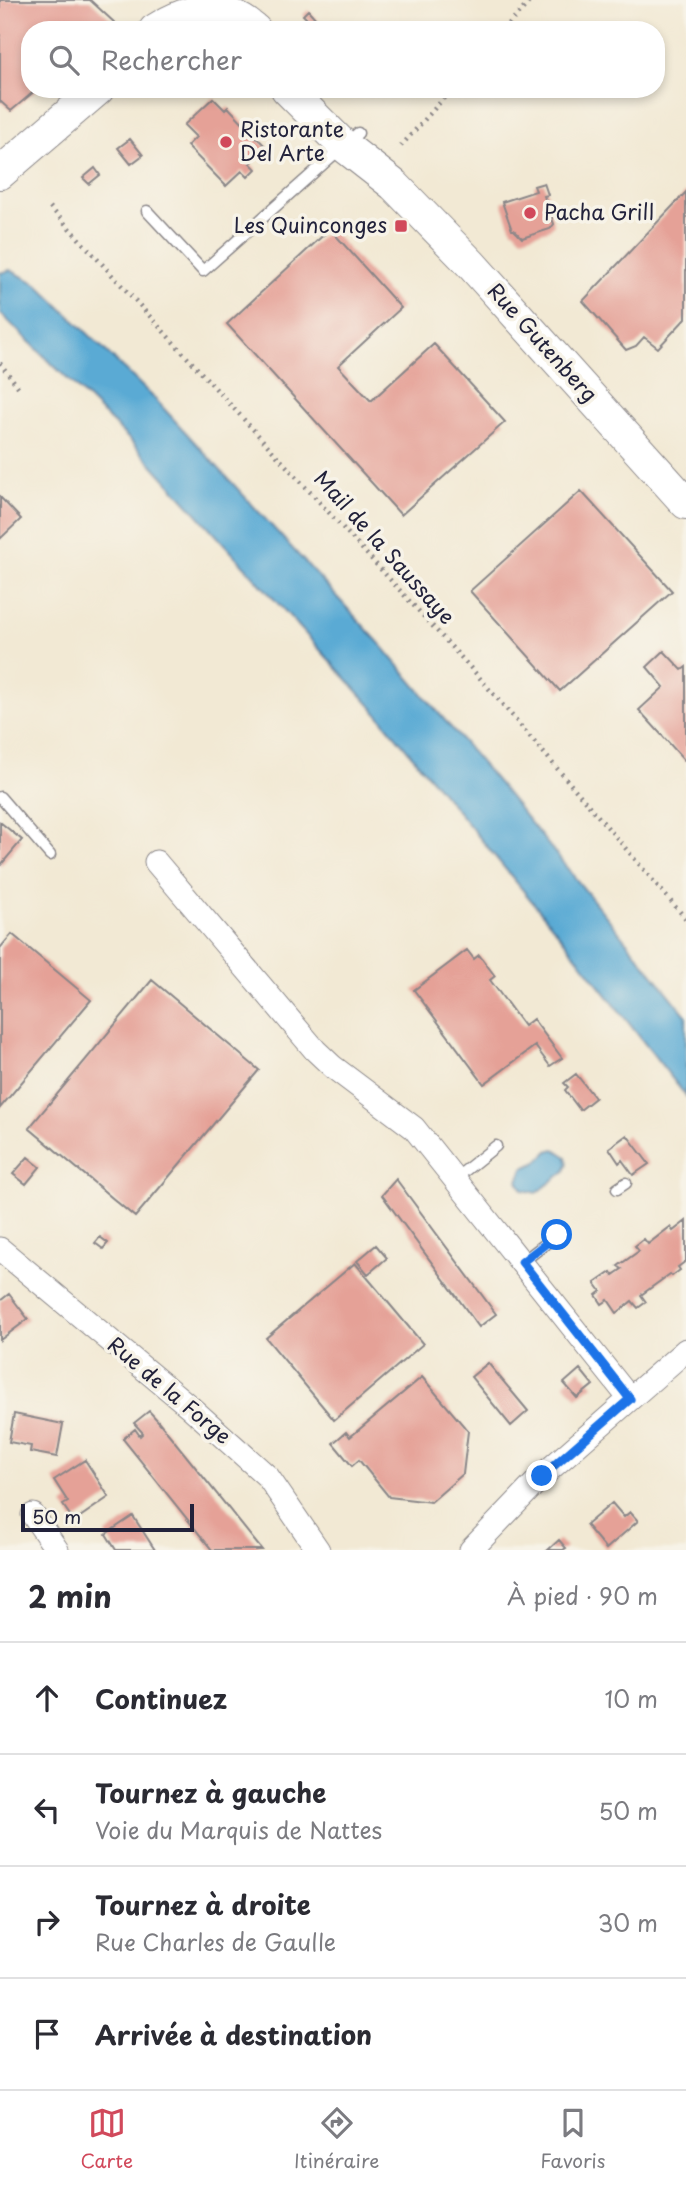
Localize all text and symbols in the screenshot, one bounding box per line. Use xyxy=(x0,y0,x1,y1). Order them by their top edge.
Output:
search box xyxy=(21,21,665,98)
text: Rechercher xyxy=(101,40,242,79)
icon: search xyxy=(45,41,83,79)
place label: Ristorante Del Arte xyxy=(240,112,344,168)
marker: Ristorante Del Arte xyxy=(218,134,234,150)
place label: Pacha Grill xyxy=(544,195,654,227)
marker: Pacha Grill xyxy=(522,205,538,221)
place label: Les Quinconges xyxy=(234,208,387,240)
marker: Les Quinconges xyxy=(393,218,409,234)
street label: Rue Gutenberg xyxy=(481,275,606,408)
street label: Mail de la Saussaye xyxy=(308,463,463,631)
route start xyxy=(541,1219,572,1250)
street label: Rue de la Forge xyxy=(102,1328,239,1451)
route end xyxy=(526,1460,557,1491)
scale bar xyxy=(21,1501,194,1533)
text: 50 m xyxy=(32,1502,81,1530)
text: 2 min xyxy=(28,1573,112,1618)
text: À pied · 90 m xyxy=(507,1578,658,1613)
icon: ahead xyxy=(28,1679,66,1717)
text: Continuez xyxy=(95,1679,227,1718)
text: 10 m xyxy=(604,1681,658,1716)
text: Tournez à gauche xyxy=(95,1773,326,1812)
icon: left xyxy=(28,1791,66,1829)
text: 50 m xyxy=(598,1793,658,1828)
text: Voie du Marquis de Nattes xyxy=(95,1812,382,1847)
text: Tournez à droite xyxy=(95,1885,311,1924)
icon: right xyxy=(28,1903,66,1941)
text: 30 m xyxy=(597,1905,658,1940)
text: Rue Charles de Gaulle xyxy=(95,1924,336,1959)
icon: arrive xyxy=(28,2015,66,2053)
text: Arrivée à destination xyxy=(95,2015,372,2054)
tab: Carte xyxy=(80,2104,133,2174)
tab: Itinéraire xyxy=(294,2104,379,2174)
tab: Favoris xyxy=(540,2104,606,2174)

